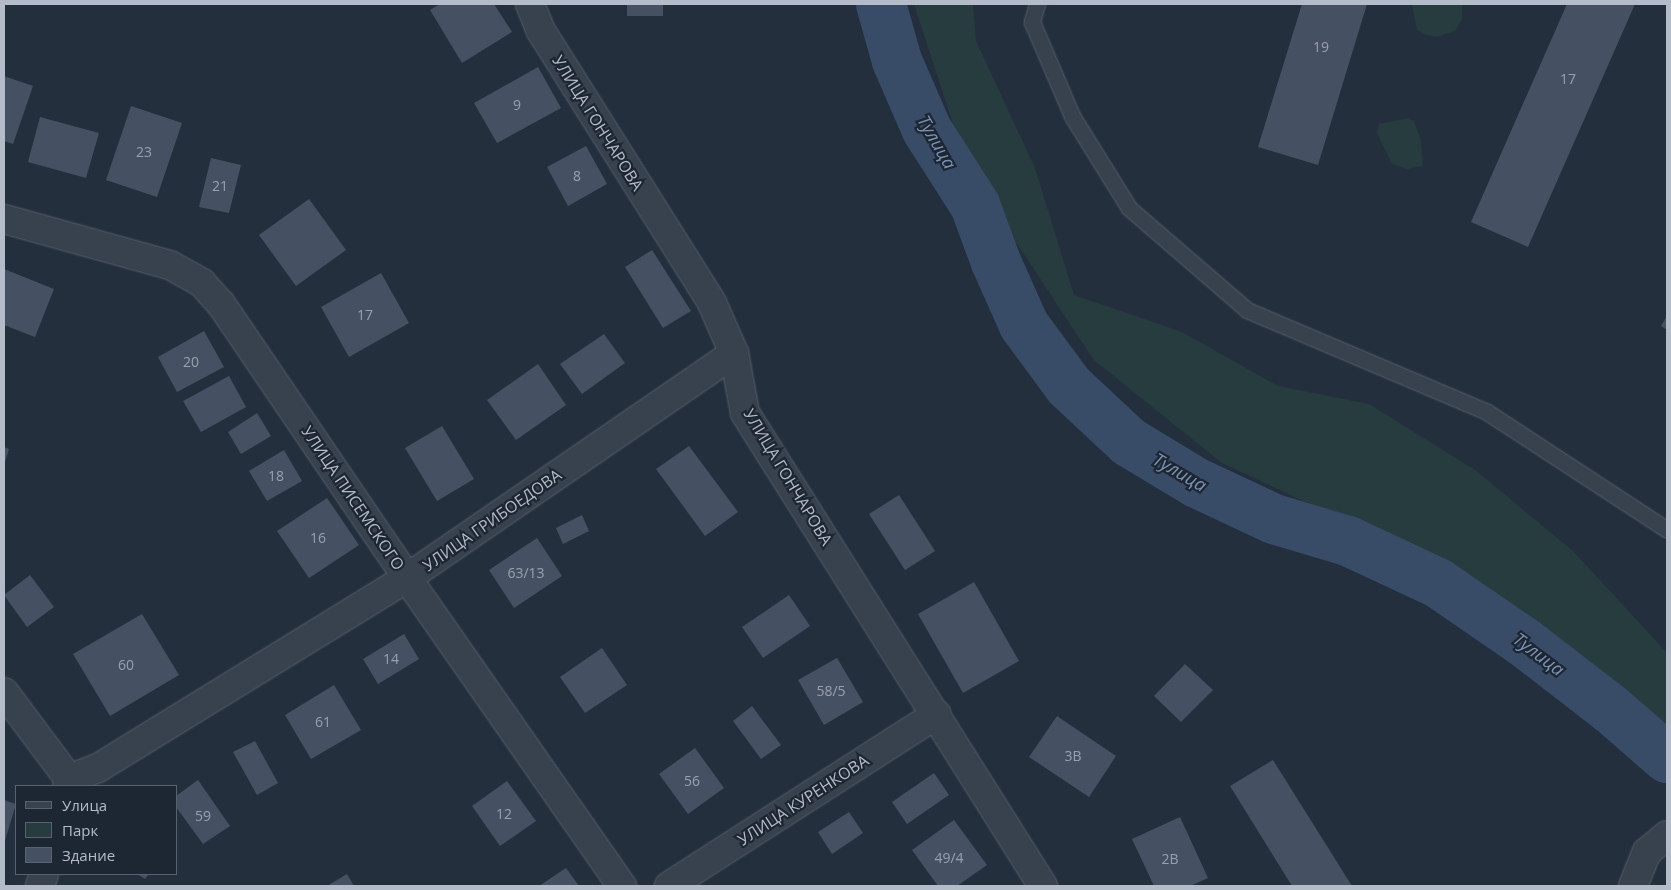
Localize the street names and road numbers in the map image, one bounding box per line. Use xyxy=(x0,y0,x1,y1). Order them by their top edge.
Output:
street label: УЛИЦА ГОНЧАРОВА xyxy=(549,52,647,194)
street label: УЛИЦА ГОНЧАРОВА xyxy=(740,405,836,549)
street label: УЛИЦА ПИСЕМСКОГО xyxy=(298,422,408,574)
street label: УЛИЦА ГРИБОЕДОВА xyxy=(419,465,565,575)
street label: УЛИЦА КУРЕНКОВА xyxy=(734,751,872,849)

